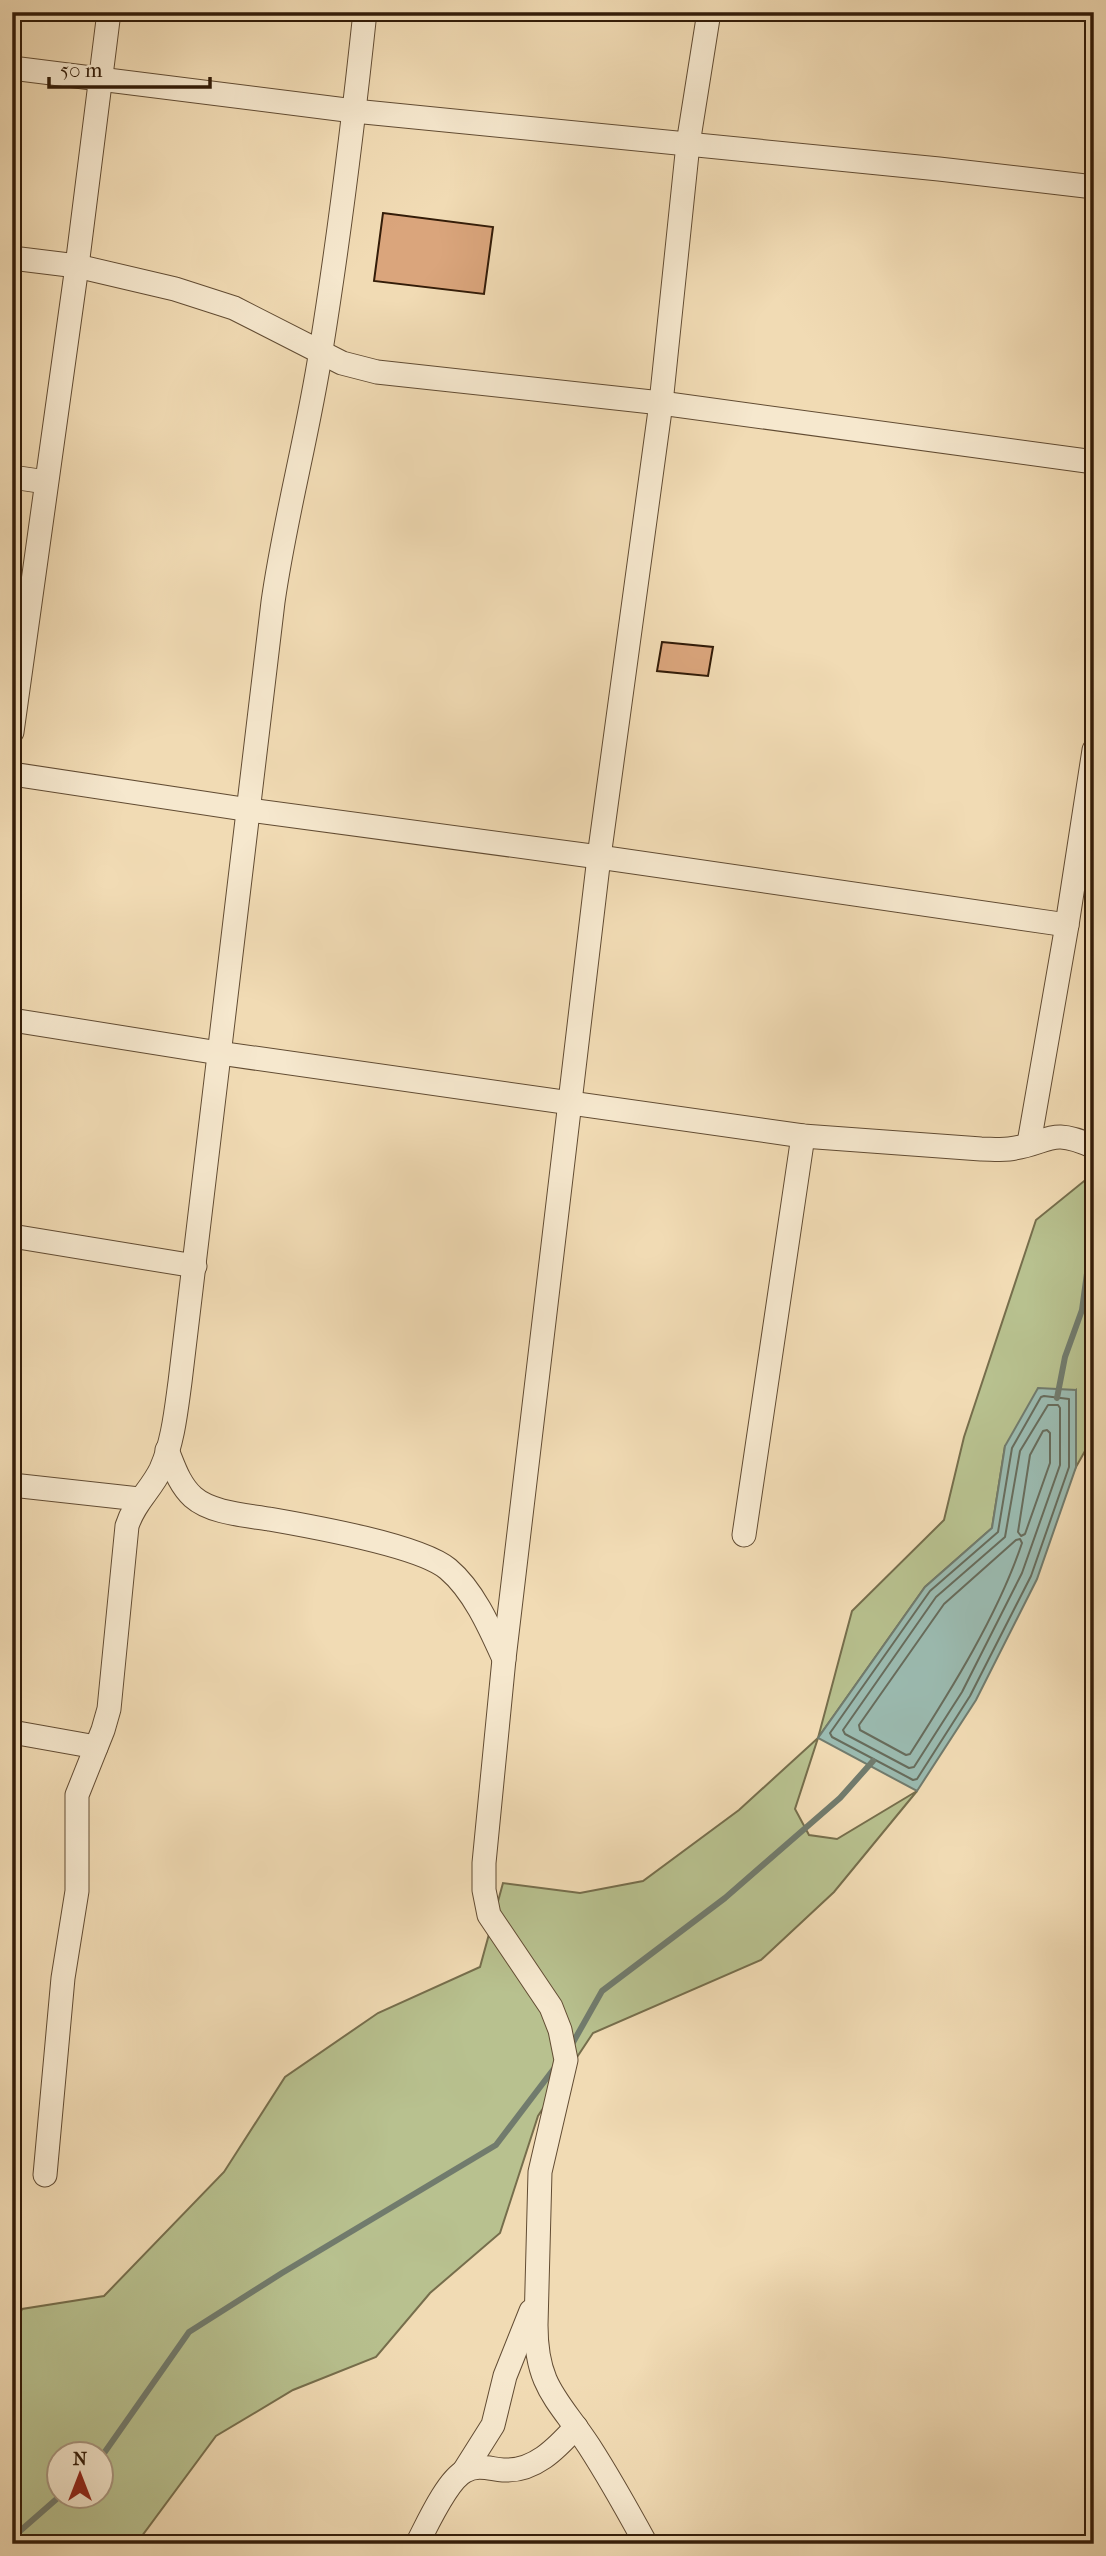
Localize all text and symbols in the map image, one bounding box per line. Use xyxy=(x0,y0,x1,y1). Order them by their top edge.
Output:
scale bar xyxy=(49,46,210,90)
text: 50 m xyxy=(60,58,103,82)
north arrow xyxy=(46,2440,116,2510)
text: N xyxy=(73,2448,88,2470)

